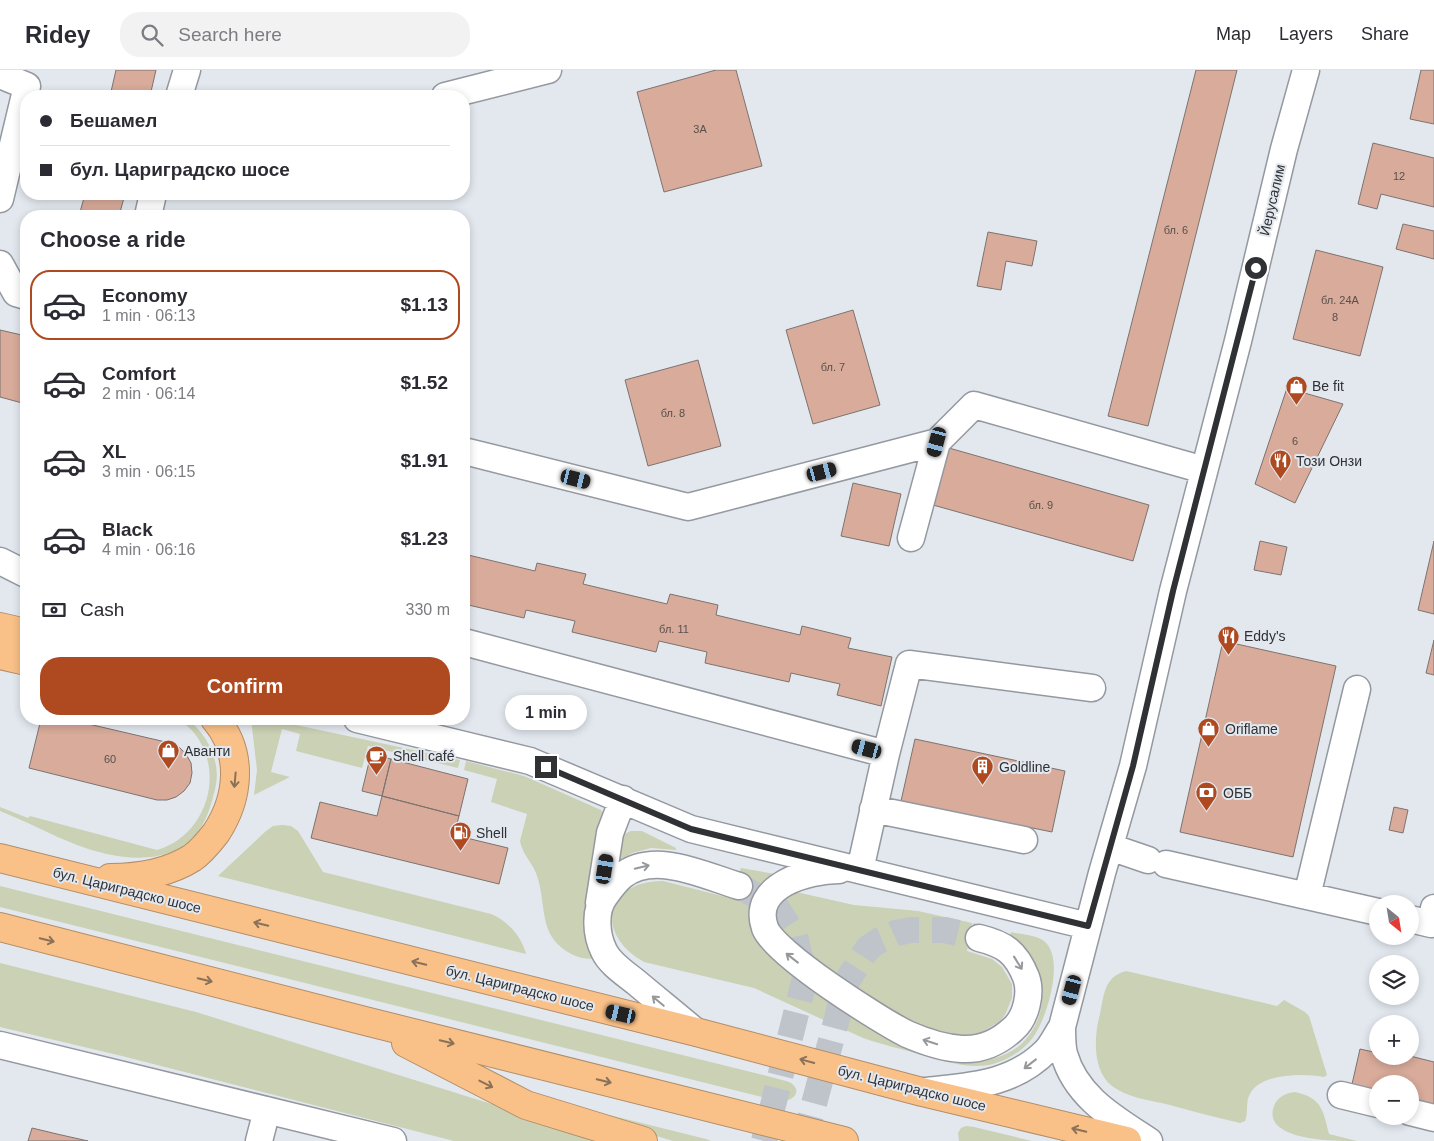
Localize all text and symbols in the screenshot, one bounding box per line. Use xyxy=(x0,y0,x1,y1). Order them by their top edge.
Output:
search box xyxy=(120,12,470,57)
text: Ridey xyxy=(25,21,90,48)
icon: search xyxy=(138,21,166,49)
text: Search here xyxy=(178,24,282,45)
text: Map xyxy=(1216,24,1251,44)
text: Layers xyxy=(1279,24,1333,44)
text: Share xyxy=(1361,24,1409,44)
text: Бешамел xyxy=(70,110,157,131)
house number: 3А xyxy=(693,123,707,135)
text: бул. Цариградско шосе xyxy=(70,159,290,180)
street label: Йерусалим xyxy=(1255,163,1288,237)
house number: 12 xyxy=(1393,170,1405,182)
house number: бл. 6 xyxy=(1164,224,1188,236)
text: Choose a ride xyxy=(40,227,185,252)
route start xyxy=(1245,257,1267,279)
icon: car xyxy=(42,283,87,328)
text: Economy xyxy=(102,285,188,306)
text: $1.13 xyxy=(400,294,448,315)
house number: бл. 24A xyxy=(1321,294,1360,306)
text: 1 min · 06:13 xyxy=(102,307,195,324)
house number: 8 xyxy=(1332,311,1338,323)
icon: car xyxy=(42,361,87,406)
house number: бл. 7 xyxy=(821,361,845,373)
text: Comfort xyxy=(102,363,176,384)
text: $1.52 xyxy=(400,372,448,393)
shop icon: Be fit xyxy=(1284,374,1308,405)
place label: Be fit xyxy=(1312,378,1344,394)
text: 2 min · 06:14 xyxy=(102,385,195,402)
house number: бл. 8 xyxy=(661,407,685,419)
car xyxy=(925,426,948,458)
house number: 6 xyxy=(1292,435,1298,447)
icon: car xyxy=(42,439,87,484)
text: XL xyxy=(102,441,126,462)
restaurant icon: Този Онзи xyxy=(1268,449,1292,480)
text: $1.91 xyxy=(400,450,448,471)
place label: Този Онзи xyxy=(1296,453,1362,469)
car xyxy=(805,461,838,483)
text: 3 min · 06:15 xyxy=(102,463,195,480)
car xyxy=(559,468,592,490)
house number: бл. 9 xyxy=(1029,499,1053,511)
icon: car xyxy=(42,517,87,562)
text: Black xyxy=(102,519,153,540)
text: $1.23 xyxy=(400,528,448,549)
text: 4 min · 06:16 xyxy=(102,541,195,558)
icon: cash xyxy=(40,596,68,624)
text: Cash xyxy=(80,599,124,620)
text: 330 m xyxy=(406,601,450,618)
house number: бл. 11 xyxy=(659,623,689,635)
restaurant icon: Eddy's xyxy=(1216,624,1240,655)
place label: Eddy's xyxy=(1244,628,1286,644)
button: Confirm xyxy=(40,657,450,715)
callout: 1 min xyxy=(505,694,587,730)
text: 1 min xyxy=(525,704,567,721)
shop icon: Oriflame xyxy=(1197,717,1221,748)
place label: Oriflame xyxy=(1225,721,1278,737)
car xyxy=(850,738,883,760)
shop icon: Аванти xyxy=(156,739,180,770)
place label: Аванти xyxy=(184,743,230,759)
cafe icon: Shell café xyxy=(365,744,389,775)
place label: Shell café xyxy=(393,748,455,764)
house number: 60 xyxy=(104,753,116,765)
building icon: Goldline xyxy=(971,755,995,786)
route end xyxy=(535,756,557,778)
place label: Goldline xyxy=(999,759,1051,775)
one-way arrow xyxy=(231,772,240,788)
bank icon: ОББ xyxy=(1195,781,1219,812)
place label: ОББ xyxy=(1223,785,1252,801)
fuel station icon: Shell xyxy=(448,821,472,852)
place label: Shell xyxy=(476,825,507,841)
car xyxy=(595,853,614,885)
one-way arrow xyxy=(633,862,649,871)
street label: бул. Цариградско шосе xyxy=(51,864,203,916)
north arrow xyxy=(1369,895,1419,945)
map controls xyxy=(1369,895,1419,1125)
one-way arrow xyxy=(254,918,270,928)
one-way arrow xyxy=(39,935,55,945)
one-way arrow xyxy=(786,952,799,963)
one-way arrow xyxy=(1014,955,1024,969)
button: layers xyxy=(1369,955,1419,1005)
one-way arrow xyxy=(411,958,427,967)
street label: бул. Цариградско шосе xyxy=(444,962,596,1014)
car xyxy=(1060,974,1083,1006)
one-way arrow xyxy=(196,976,212,985)
one-way arrow xyxy=(652,995,665,1006)
car xyxy=(604,1003,637,1025)
button: + xyxy=(1369,1015,1419,1065)
one-way arrow xyxy=(923,1037,938,1046)
one-way arrow xyxy=(438,1038,454,1047)
one-way arrow xyxy=(800,1056,816,1066)
one-way arrow xyxy=(1024,1058,1037,1069)
street label: бул. Цариградско шосе xyxy=(836,1062,988,1114)
button: − xyxy=(1369,1075,1419,1125)
one-way arrow xyxy=(596,1077,612,1086)
one-way arrow xyxy=(478,1080,493,1089)
one-way arrow xyxy=(1072,1125,1088,1134)

